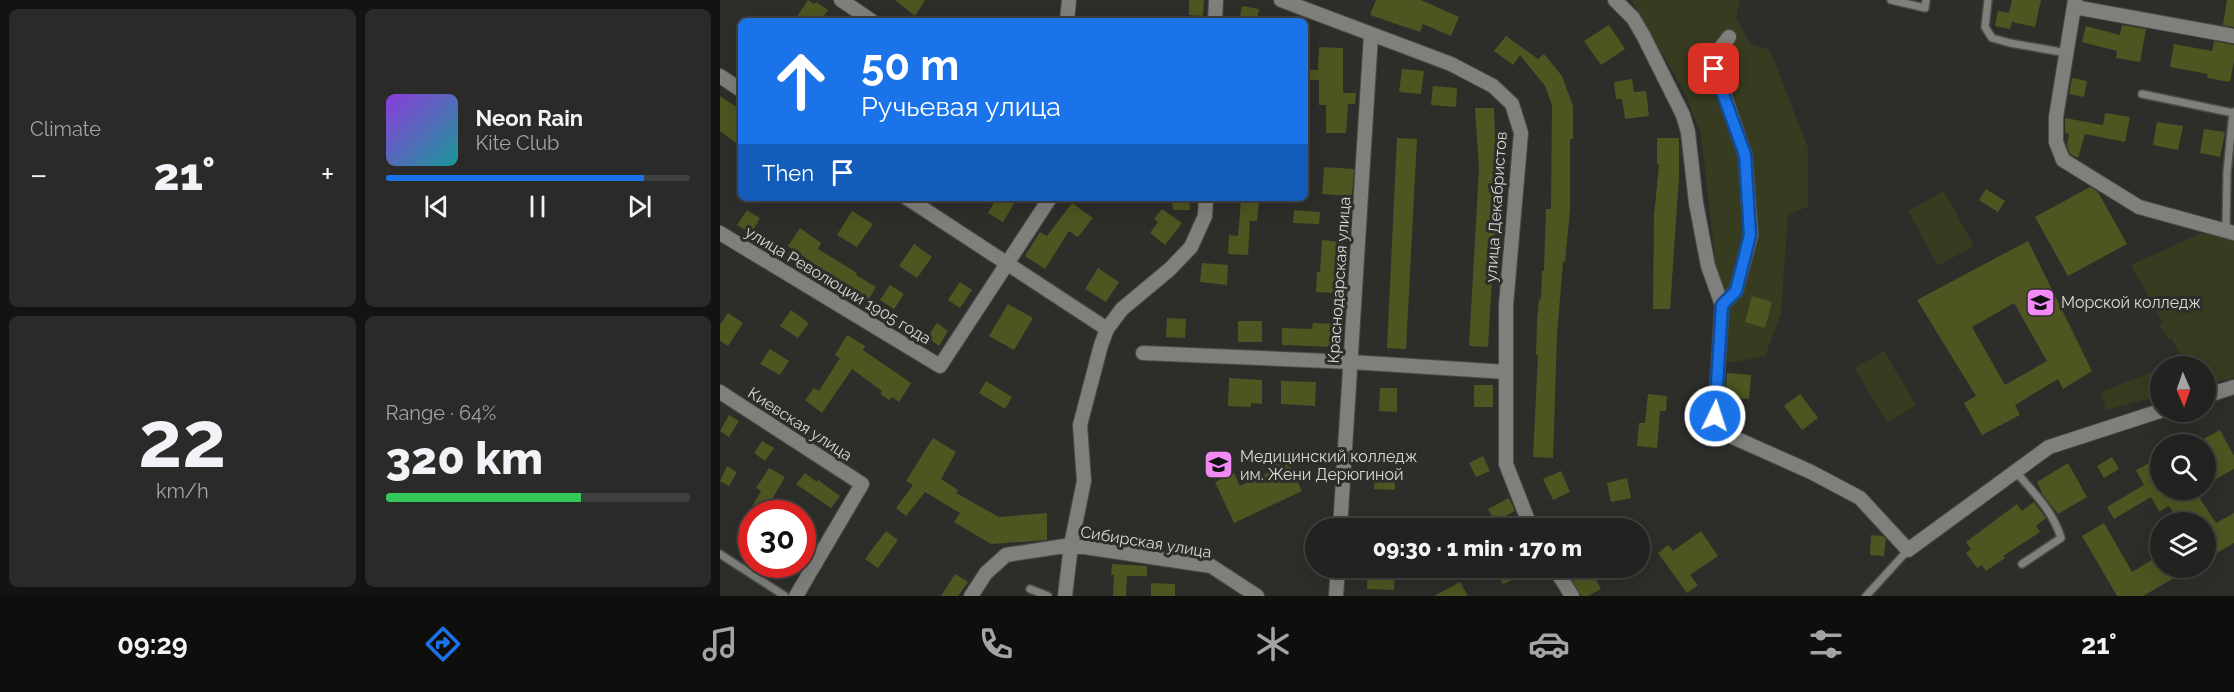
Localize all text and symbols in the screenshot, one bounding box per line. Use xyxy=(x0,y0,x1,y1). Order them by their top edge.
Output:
text: 50 m xyxy=(861,41,959,90)
icon: ahead xyxy=(762,42,840,120)
pin xyxy=(1688,43,1739,94)
icon: arrive xyxy=(1697,52,1730,85)
text: Ручьевая улица xyxy=(861,91,1061,122)
text: Neon Rain xyxy=(476,105,583,131)
text: Climate xyxy=(30,117,101,141)
text: Kite Club xyxy=(476,131,559,155)
street label: улица Декабристов xyxy=(1481,131,1511,283)
text: 21° xyxy=(154,148,215,201)
text: − xyxy=(30,155,48,194)
text: + xyxy=(321,155,335,194)
icon: arrive xyxy=(826,156,859,189)
text: Then xyxy=(762,160,814,186)
icon: previous xyxy=(420,190,453,223)
icon: pause xyxy=(521,190,554,223)
icon: next xyxy=(623,190,656,223)
street label: Краснодарская улица xyxy=(1324,196,1354,364)
street label: улица Революции 1905 года xyxy=(742,222,934,348)
school or university icon: Морской колледж xyxy=(2024,286,2056,318)
place label: Морской колледж xyxy=(2061,293,2201,312)
north arrow xyxy=(2150,356,2216,422)
map controls xyxy=(2150,356,2216,578)
street label: Киевская улица xyxy=(744,383,856,465)
position arrow xyxy=(1683,384,1747,448)
text: 22 xyxy=(138,394,226,485)
text: Range · 64% xyxy=(386,401,496,425)
text: 320 km xyxy=(386,432,543,485)
button: search xyxy=(2150,434,2216,500)
place label: Медицинский колледж им. Жени Дерюгиной xyxy=(1240,447,1418,484)
school or university icon: Медицинский колледж им. Жени Дерюгиной xyxy=(1203,449,1235,481)
text: km/h xyxy=(156,479,209,503)
speed limit sign: 30 xyxy=(738,500,816,578)
button: layers xyxy=(2150,512,2216,578)
street label: Сибирская улица xyxy=(1079,522,1213,562)
text: 09:30 · 1 min · 170 m xyxy=(1373,535,1582,561)
icon: directions xyxy=(422,623,464,665)
icon: music xyxy=(699,623,741,665)
icon: phone xyxy=(975,623,1017,665)
icon: climate xyxy=(1252,623,1294,665)
icon: car xyxy=(1528,623,1570,665)
icon: filters xyxy=(1805,623,1847,665)
text: 09:29 xyxy=(117,629,188,660)
text: 21° xyxy=(2081,629,2117,660)

